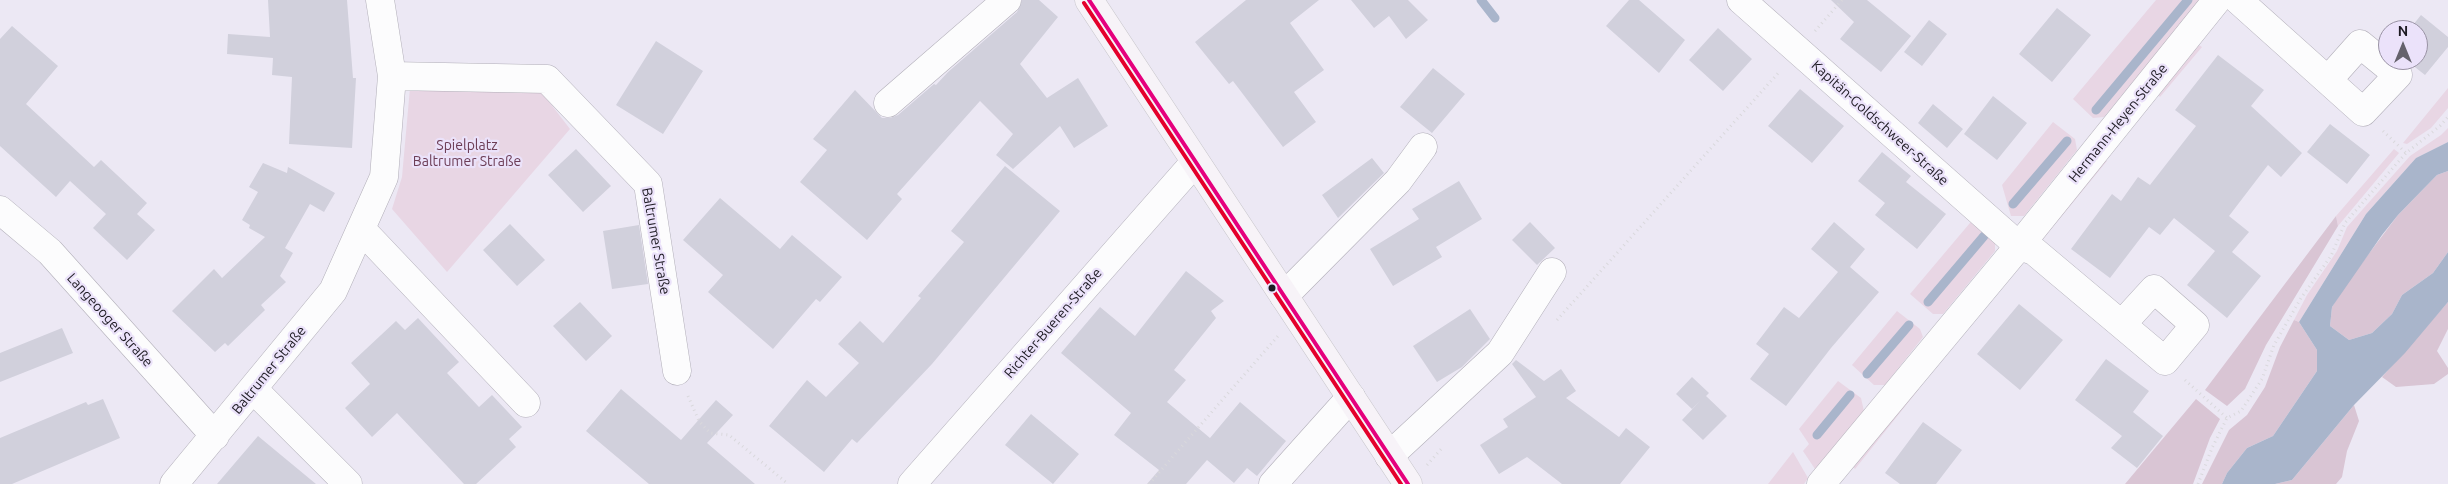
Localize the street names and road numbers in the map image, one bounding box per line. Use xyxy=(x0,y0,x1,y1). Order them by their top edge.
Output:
street label: Kapitän-Goldschweer-Straße xyxy=(1808,57,1952,189)
street label: Hermann-Heyen-Straße xyxy=(2065,60,2171,186)
street label: Baltrumer Straße xyxy=(638,186,674,296)
street label: Richter-Bueren-Straße xyxy=(1001,265,1105,381)
street label: Langeooger Straße xyxy=(64,270,156,370)
street label: Baltrumer Straße xyxy=(228,323,310,417)

